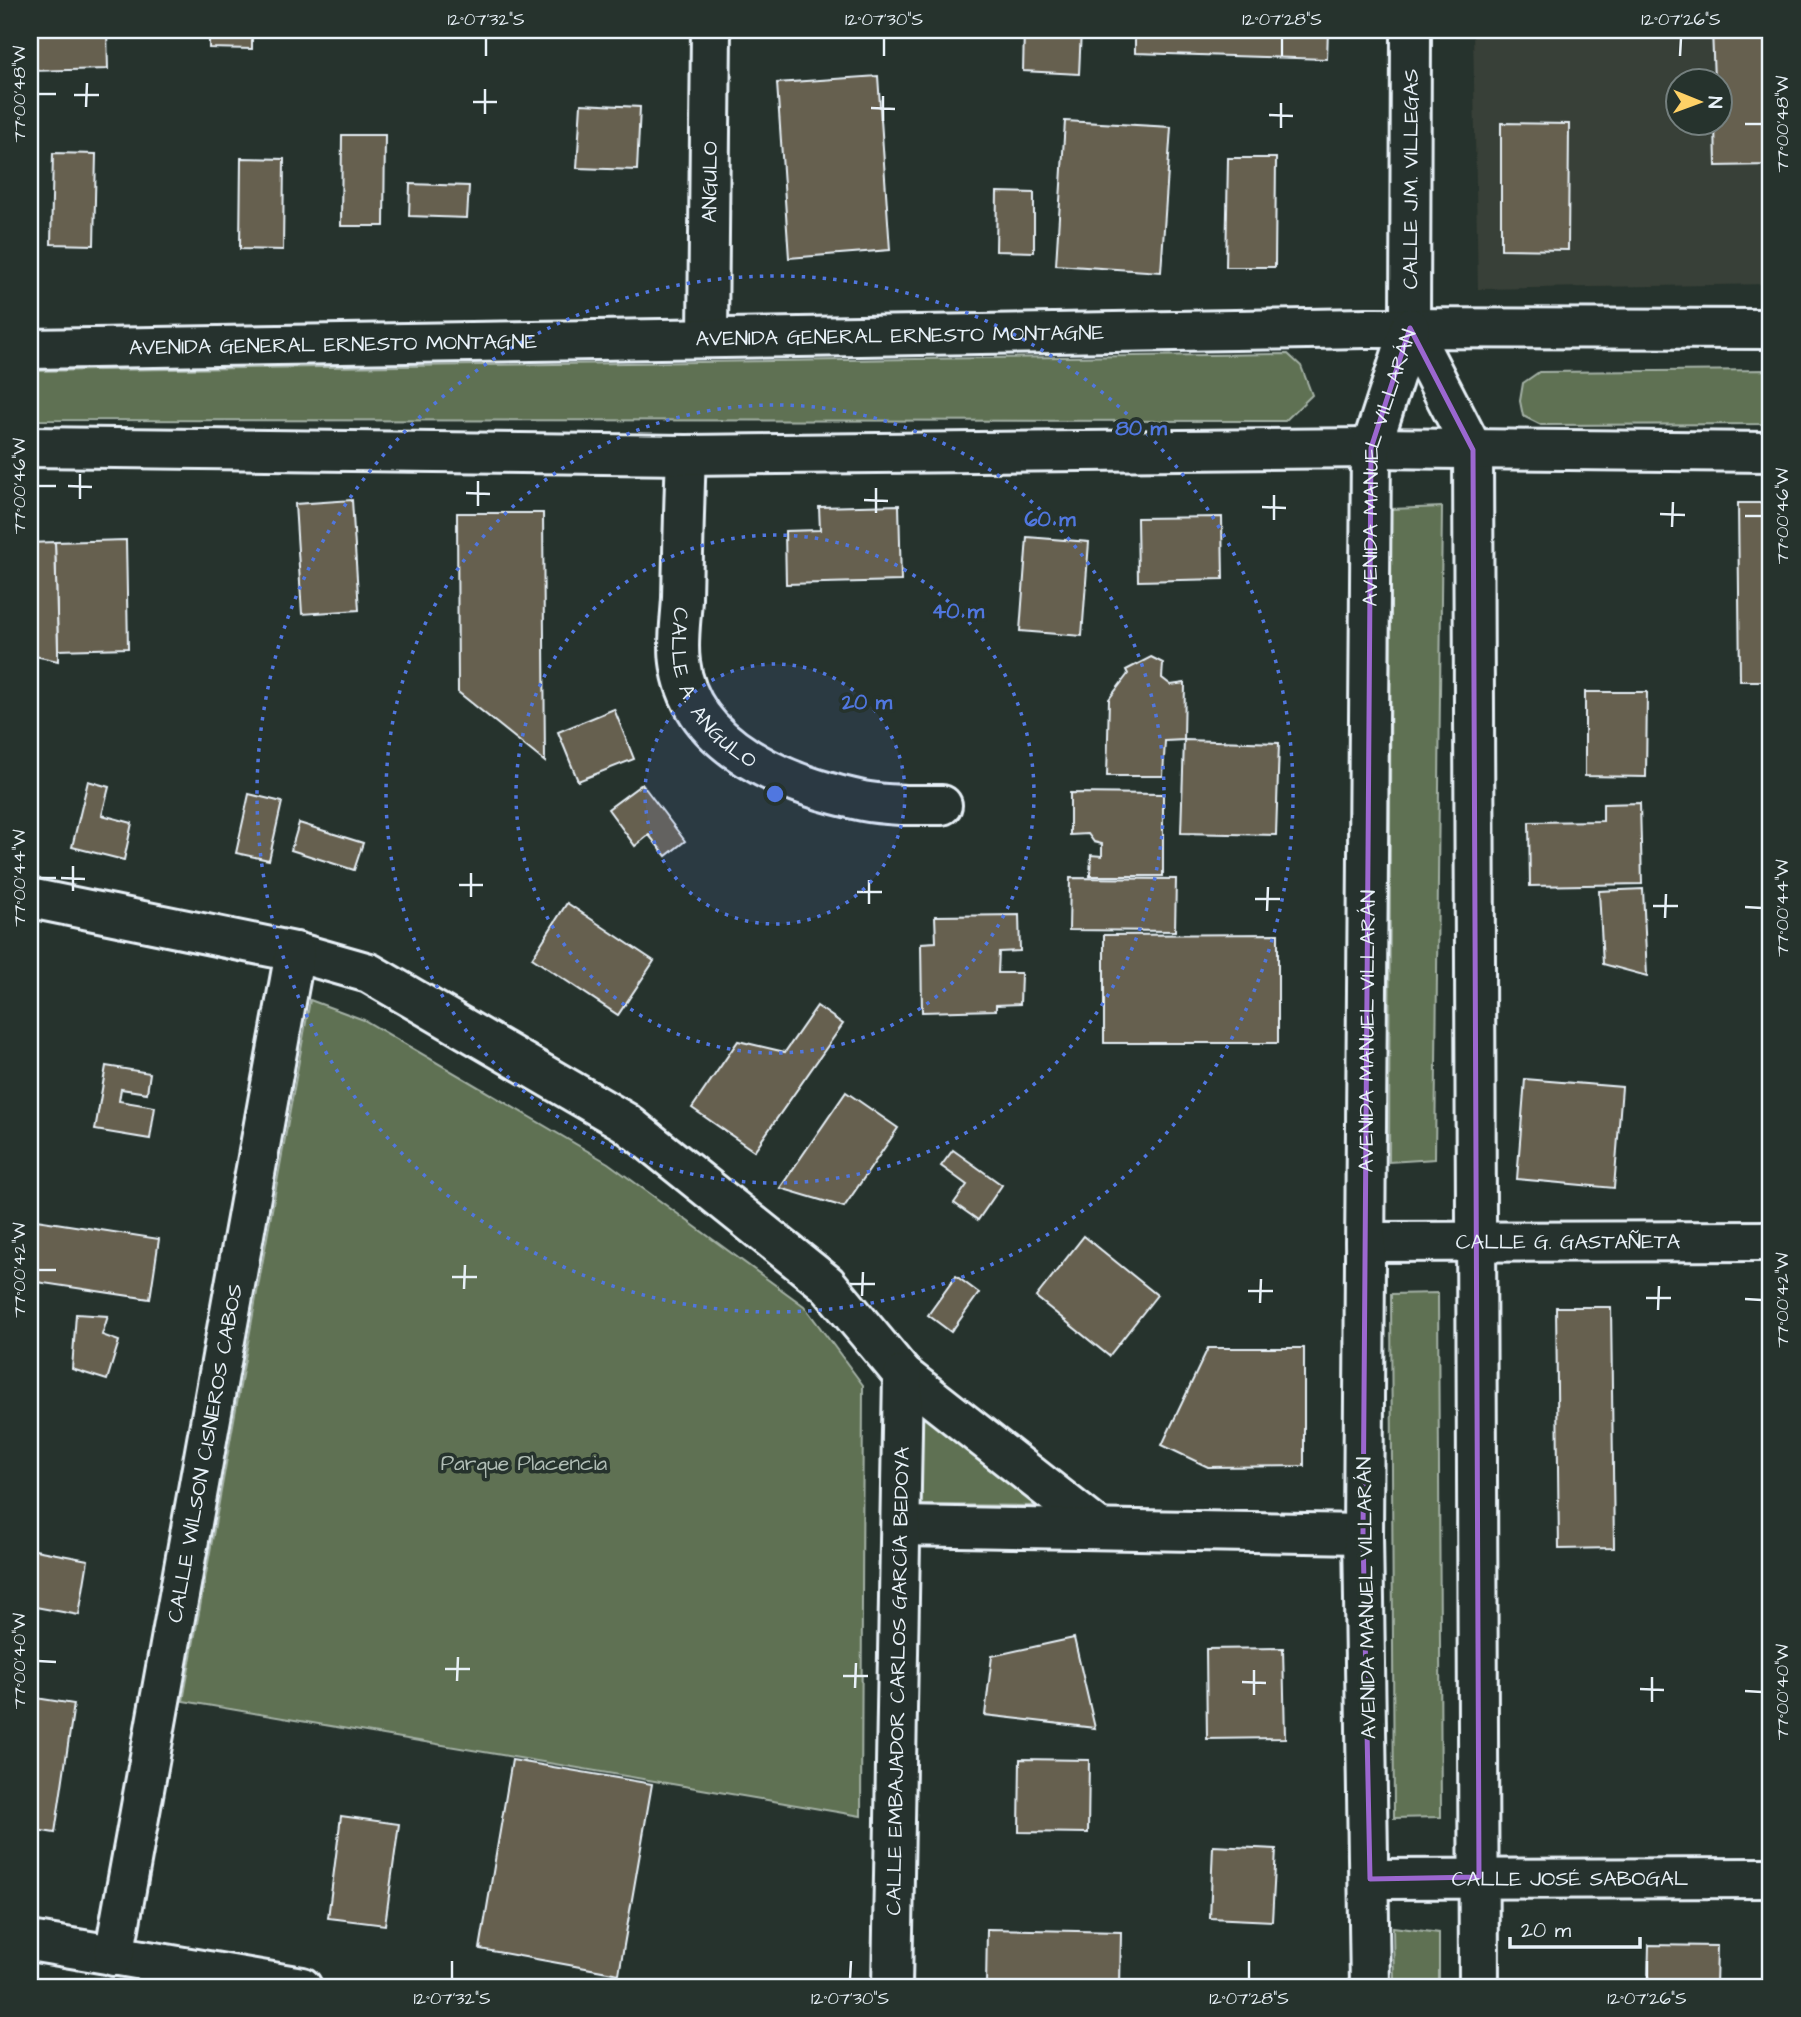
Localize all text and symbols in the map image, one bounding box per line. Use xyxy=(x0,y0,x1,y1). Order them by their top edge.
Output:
text: 12°07'32"S xyxy=(447,7,525,32)
text: 12°07'30"S xyxy=(845,7,923,32)
text: 12°07'28"S xyxy=(1242,7,1322,32)
text: 12°07'26"S xyxy=(1641,7,1721,32)
text: 77°00'48"W xyxy=(7,46,32,142)
north arrow xyxy=(1664,66,1734,136)
street label: CALLE J.M. VILLEGAS xyxy=(1396,69,1426,289)
text: 77°00'48"W xyxy=(1770,76,1795,172)
text: N xyxy=(1701,96,1728,109)
street label: ANGULO xyxy=(695,141,725,223)
street label: AVENIDA GENERAL ERNESTO MONTAGNE xyxy=(696,318,1105,354)
street label: AVENIDA MANUEL VILLARÁN xyxy=(1356,326,1424,607)
street label: AVENIDA GENERAL ERNESTO MONTAGNE xyxy=(129,327,538,362)
text: 80 m xyxy=(1115,414,1167,443)
text: 77°00'46"W xyxy=(7,438,32,534)
text: 77°00'46"W xyxy=(1770,468,1795,564)
text: 60 m xyxy=(1024,505,1076,534)
text: 40 m xyxy=(932,597,985,626)
street label: CALLE A. ANGULO xyxy=(664,606,762,775)
text: 20 m xyxy=(841,688,893,717)
centre of rings xyxy=(763,782,787,806)
text: 77°00'44"W xyxy=(7,829,32,927)
text: 77°00'44"W xyxy=(1770,859,1795,957)
street label: AVENIDA MANUEL VILLARÁN xyxy=(1352,890,1383,1172)
text: 77°00'42"W xyxy=(7,1222,32,1318)
street label: CALLE G. GASTAÑETA xyxy=(1456,1227,1681,1257)
text: 77°00'42"W xyxy=(1770,1252,1795,1348)
street label: CALLE WILSON CISNEROS CABOS xyxy=(160,1281,250,1625)
street label: CALLE EMBAJADOR CARLOS GARCÍA BEDOYA xyxy=(879,1446,917,1916)
park label: Parque Placencia xyxy=(441,1449,608,1478)
street label: AVENIDA MANUEL VILLARÁN xyxy=(1350,1457,1383,1739)
text: 77°00'40"W xyxy=(7,1613,32,1709)
text: 77°00'40"W xyxy=(1770,1644,1795,1740)
street label: CALLE JOSÉ SABOGAL xyxy=(1452,1864,1689,1894)
scale bar xyxy=(1510,1905,1640,1949)
text: 20 m xyxy=(1521,1916,1572,1945)
text: 12°07'32"S xyxy=(413,1986,491,2011)
text: 12°07'30"S xyxy=(811,1986,889,2011)
text: 12°07'28"S xyxy=(1209,1986,1289,2011)
text: 12°07'26"S xyxy=(1607,1986,1687,2011)

